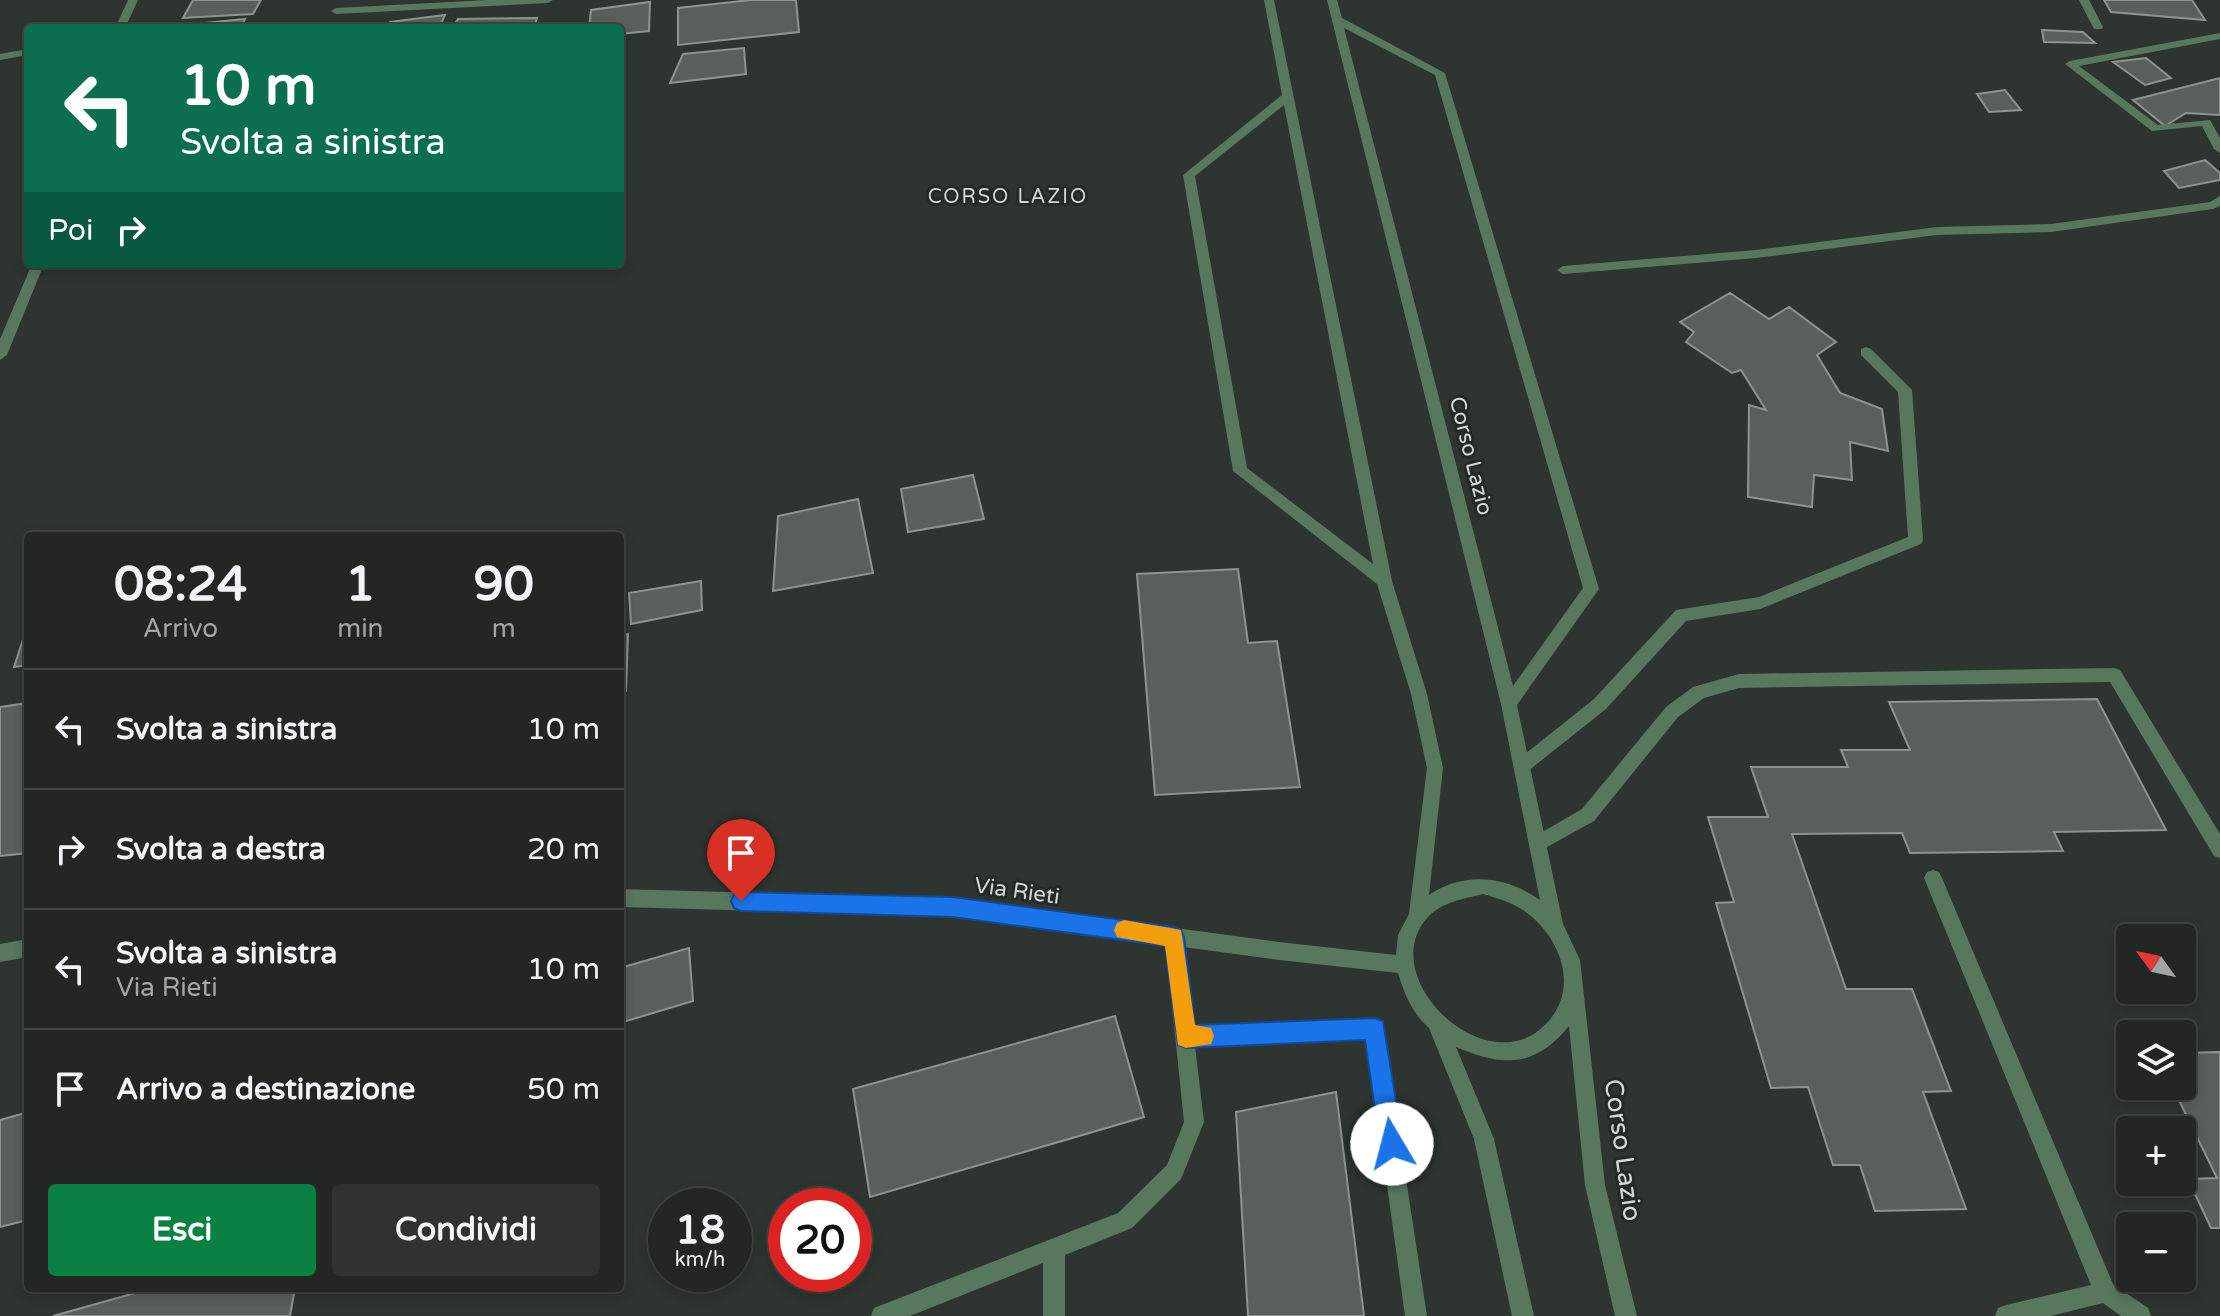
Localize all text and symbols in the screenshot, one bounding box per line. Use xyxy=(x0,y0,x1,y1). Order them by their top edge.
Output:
text: 10 m xyxy=(180,53,316,120)
icon: left xyxy=(48,56,152,160)
text: Svolta a sinistra xyxy=(180,121,446,164)
district label: CORSO LAZIO xyxy=(928,185,1088,209)
icon: right xyxy=(109,208,153,252)
text: Poi xyxy=(48,212,93,249)
street label: Corso Lazio xyxy=(1444,394,1498,518)
text: 08:24 xyxy=(114,556,247,614)
text: 1 xyxy=(345,556,375,614)
text: 90 xyxy=(474,556,534,614)
text: Arrivo xyxy=(143,613,218,644)
text: min xyxy=(337,613,383,644)
text: m xyxy=(492,613,516,644)
icon: left xyxy=(48,707,92,751)
text: Svolta a sinistra xyxy=(116,711,337,748)
text: 10 m xyxy=(527,711,600,748)
pin xyxy=(707,819,775,901)
icon: right xyxy=(48,827,92,871)
text: Svolta a destra xyxy=(116,831,326,868)
text: 20 m xyxy=(527,831,600,868)
icon: arrive xyxy=(719,831,763,875)
street label: Via Rieti xyxy=(973,872,1061,910)
north arrow xyxy=(2116,924,2196,1004)
map controls xyxy=(2116,924,2196,1292)
text: Svolta a sinistra xyxy=(116,935,337,972)
icon: left xyxy=(48,947,92,991)
text: 10 m xyxy=(527,951,600,988)
text: Via Rieti xyxy=(116,972,218,1003)
button: layers xyxy=(2116,1020,2196,1100)
icon: arrive xyxy=(48,1067,92,1111)
text: Arrivo a destinazione xyxy=(116,1071,415,1108)
text: 50 m xyxy=(527,1071,600,1108)
street label: Corso Lazio xyxy=(1598,1077,1648,1223)
position arrow xyxy=(1350,1102,1434,1186)
button: + xyxy=(2116,1116,2196,1196)
button: Esci xyxy=(48,1184,316,1276)
button: Condividi xyxy=(332,1184,600,1276)
speed limit sign: 20 xyxy=(768,1188,872,1292)
text: 18 xyxy=(675,1206,725,1254)
button: − xyxy=(2116,1212,2196,1292)
text: km/h xyxy=(675,1248,725,1272)

